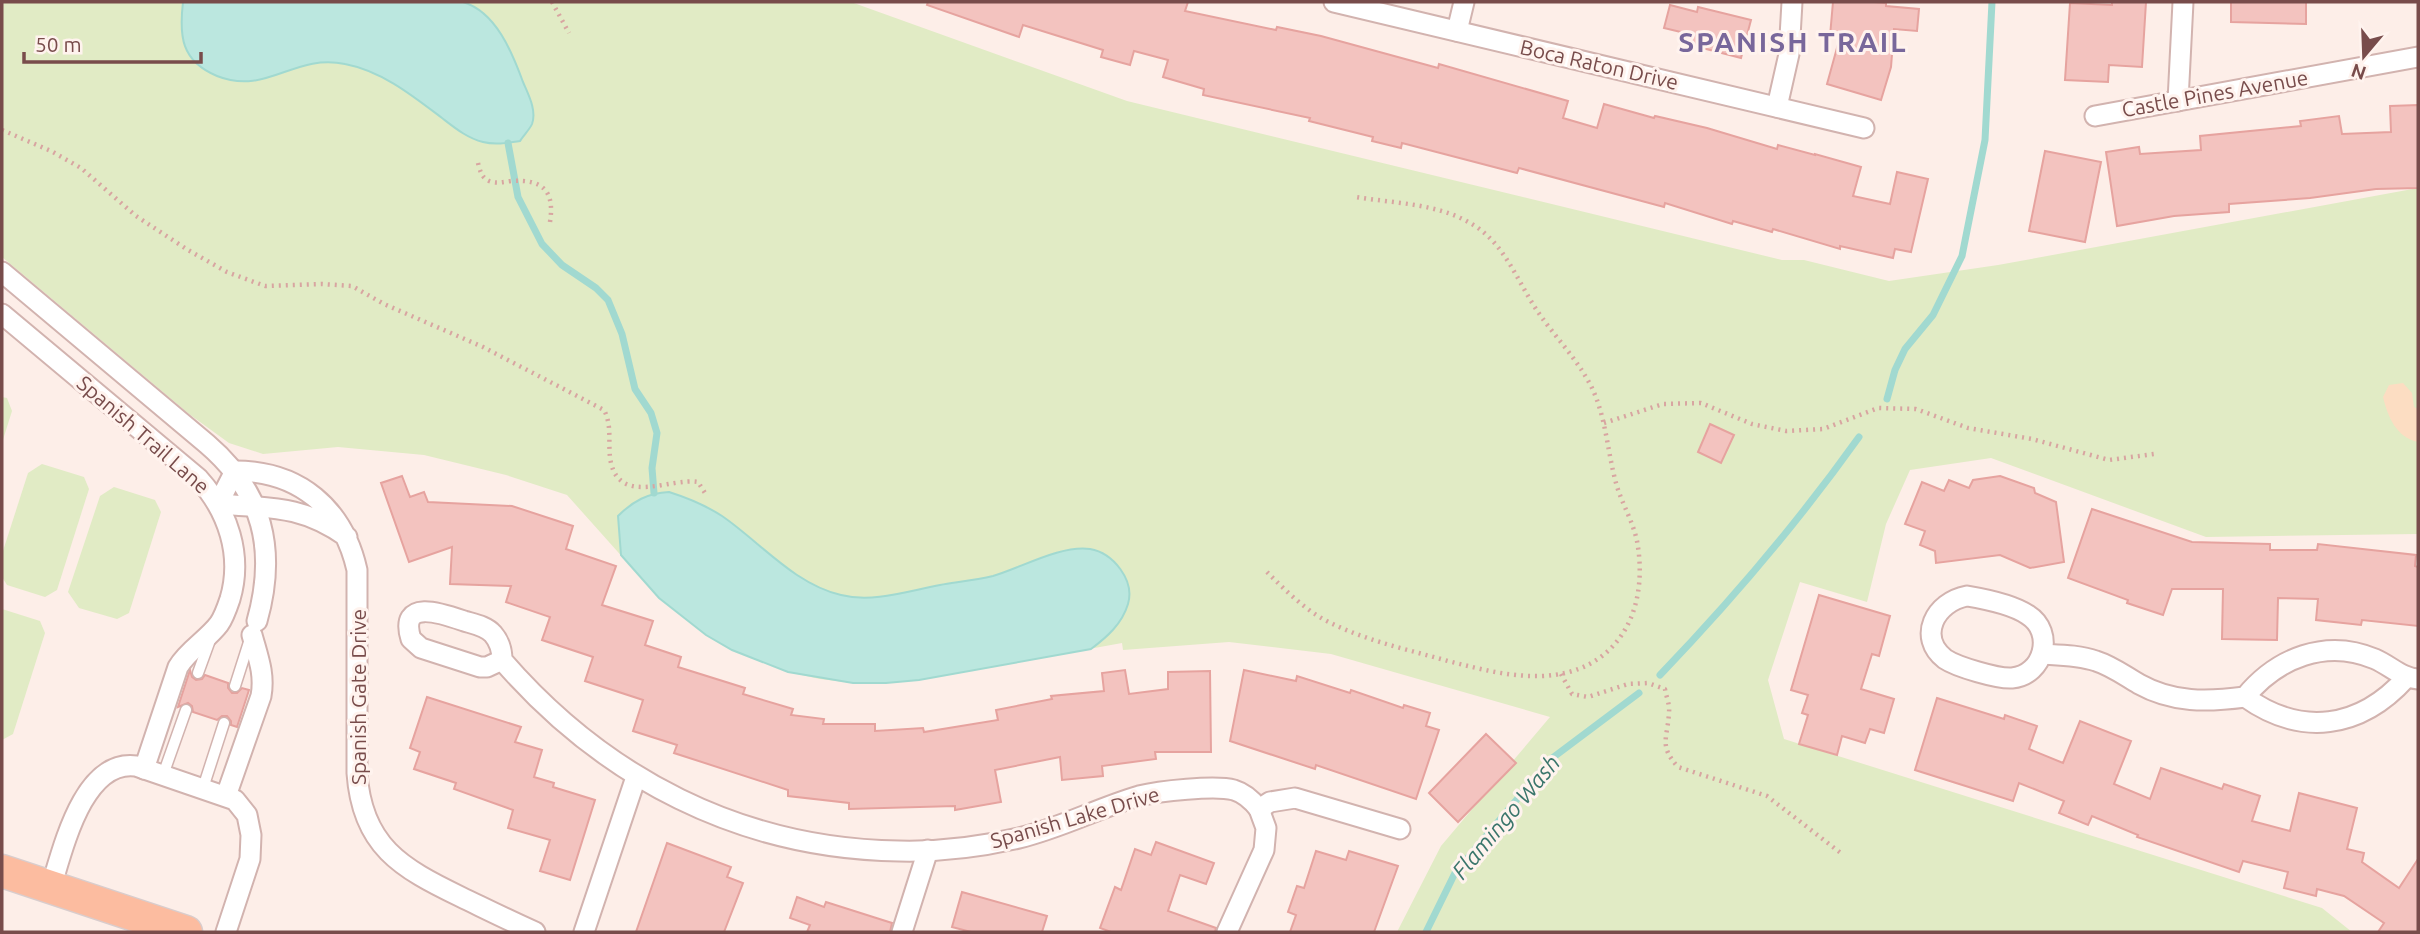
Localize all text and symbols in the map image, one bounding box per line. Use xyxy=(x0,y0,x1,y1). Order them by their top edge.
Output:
scale bar xyxy=(24,21,201,65)
north arrow xyxy=(2329,21,2399,91)
district label: SPANISH TRAIL xyxy=(1678,26,1908,57)
text: 50 m xyxy=(35,32,82,56)
street label: Boca Raton Drive xyxy=(1518,34,1681,94)
text: N xyxy=(2348,59,2369,85)
street label: Castle Pines Avenue xyxy=(2120,65,2310,121)
street label: Spanish Trail Lane xyxy=(73,370,215,498)
street label: Spanish Gate Drive xyxy=(346,609,370,785)
water label: Flamingo Wash xyxy=(1447,750,1565,884)
street label: Spanish Lake Drive xyxy=(987,781,1162,853)

